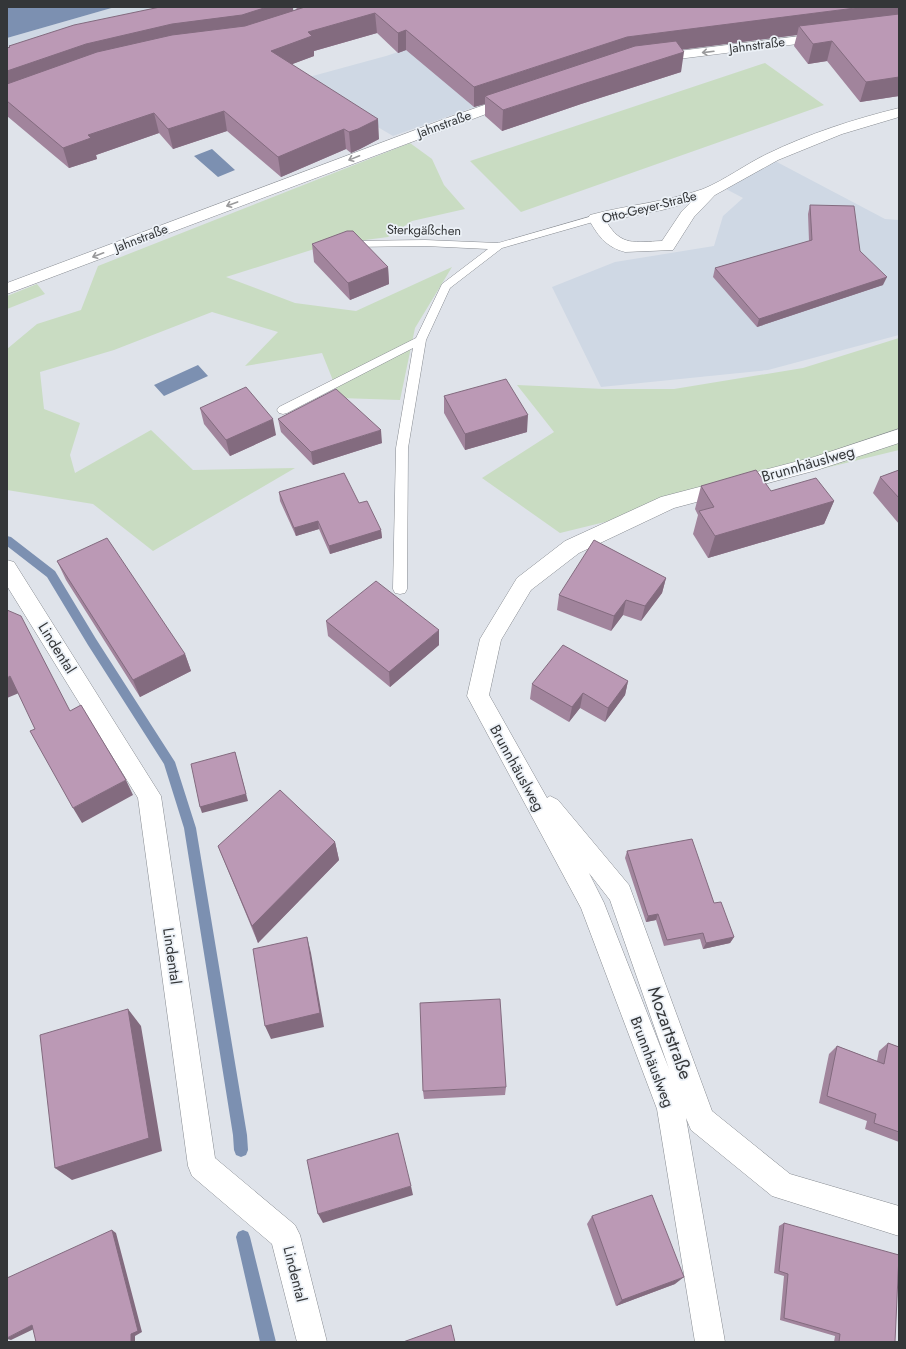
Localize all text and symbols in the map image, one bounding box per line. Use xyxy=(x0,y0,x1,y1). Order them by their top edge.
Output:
street label: Jahnstraße xyxy=(726,32,786,58)
one-way arrow xyxy=(701,48,714,55)
street label: Jahnstraße xyxy=(412,105,474,143)
one-way arrow xyxy=(349,155,361,163)
street label: Otto-Geyer-Straße xyxy=(599,186,699,228)
one-way arrow xyxy=(227,200,239,208)
street label: Jahnstraße xyxy=(110,219,171,258)
street label: Sterkgäßchen xyxy=(387,220,461,240)
one-way arrow xyxy=(92,251,104,259)
street label: Brunnhäuslweg xyxy=(759,440,857,488)
street label: Lindental xyxy=(33,618,81,678)
street label: Brunnhäuslweg xyxy=(484,721,550,815)
street label: Lindental xyxy=(157,926,187,986)
street label: Mozartstraße xyxy=(641,983,699,1083)
street label: Brunnhäuslweg xyxy=(625,1013,679,1111)
street label: Lindental xyxy=(277,1244,313,1304)

